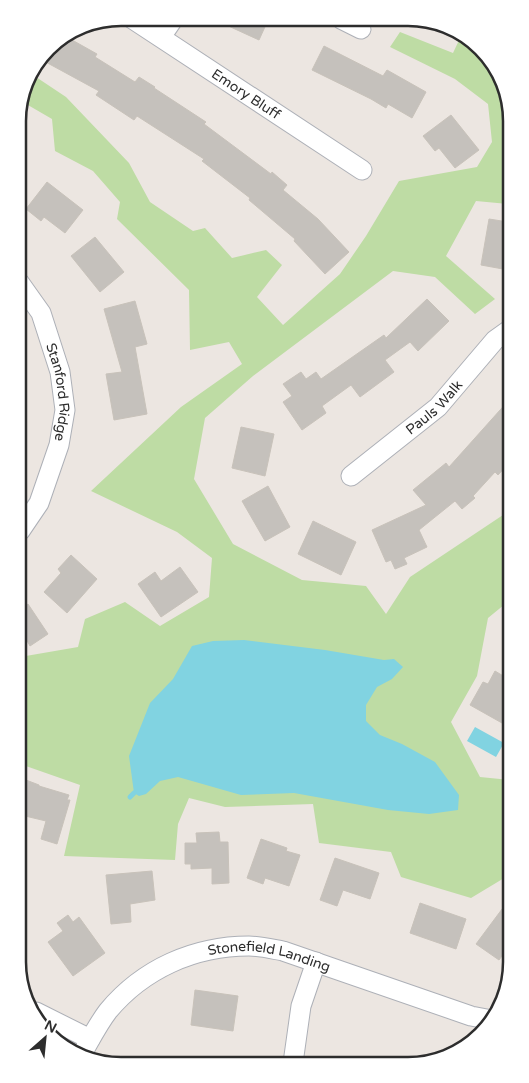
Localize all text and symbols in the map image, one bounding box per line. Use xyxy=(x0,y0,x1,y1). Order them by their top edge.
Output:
street label: Emory Bluff xyxy=(209,65,284,123)
street label: Stanford Ridge xyxy=(43,341,74,443)
street label: Pauls Walk xyxy=(402,376,466,438)
street label: Stonefield Landing xyxy=(206,937,333,975)
north arrow xyxy=(20,1013,70,1063)
text: N xyxy=(42,1017,60,1037)

